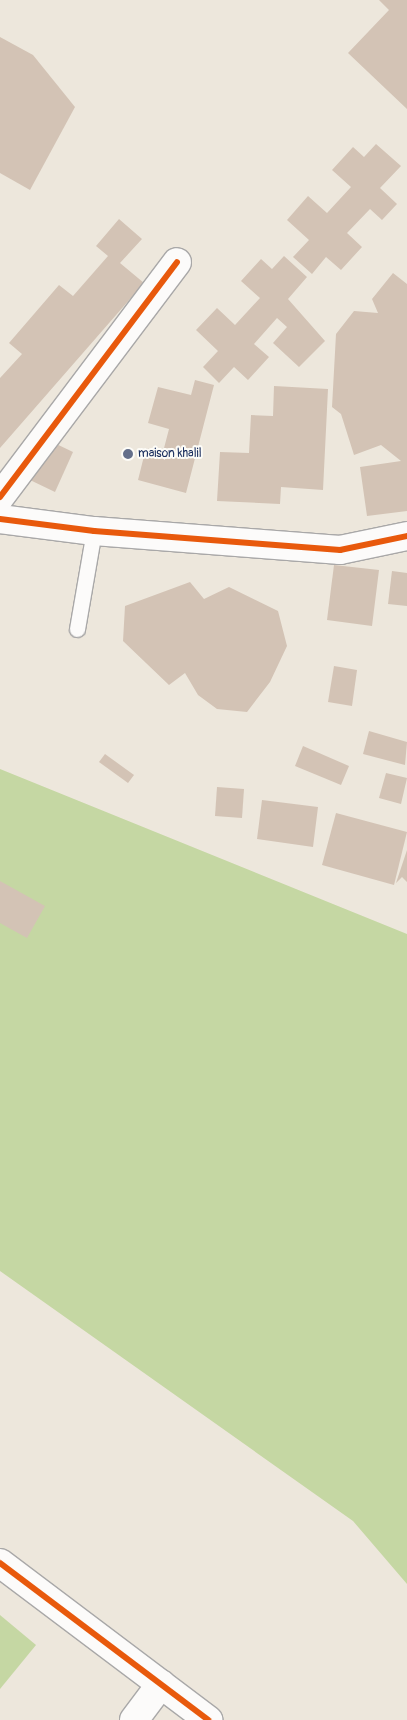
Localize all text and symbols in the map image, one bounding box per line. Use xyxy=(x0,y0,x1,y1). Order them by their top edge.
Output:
place label: maison khalil xyxy=(138,447,202,461)
marker: maison khalil xyxy=(122,448,134,460)

